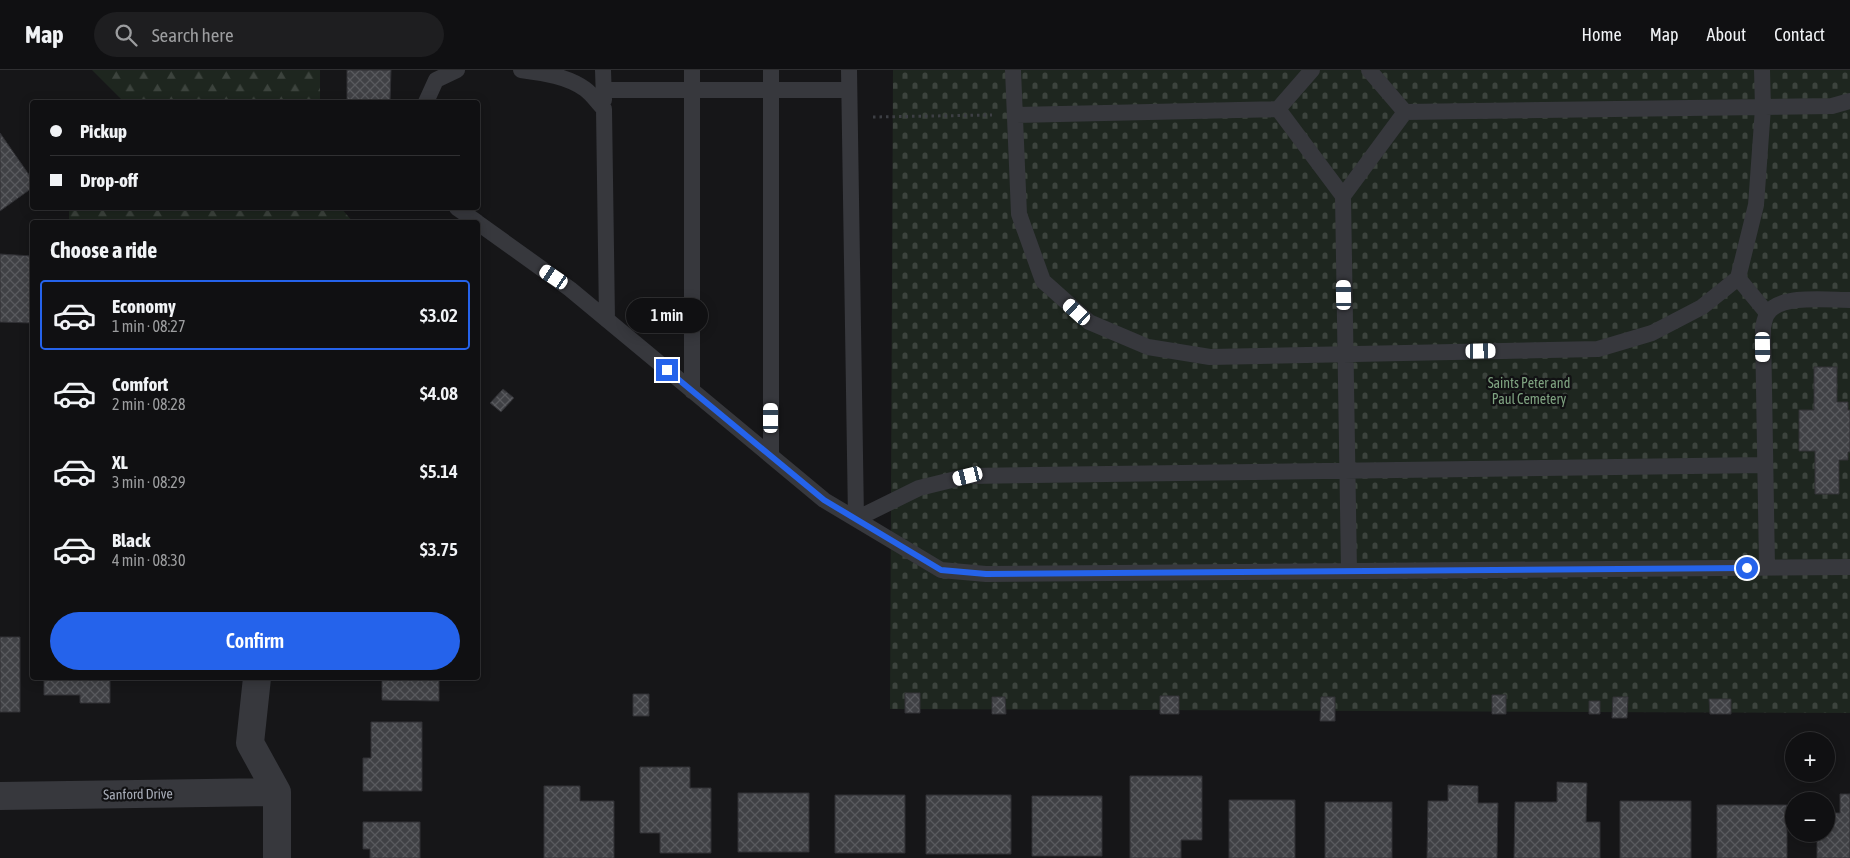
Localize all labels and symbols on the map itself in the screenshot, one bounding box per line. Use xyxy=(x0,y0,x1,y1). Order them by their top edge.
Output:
car xyxy=(537,262,570,292)
car xyxy=(1336,280,1351,310)
car xyxy=(1060,296,1093,328)
callout: 1 min xyxy=(626,298,708,332)
car xyxy=(1755,332,1770,362)
car xyxy=(1465,343,1496,359)
route end xyxy=(656,359,678,381)
park label: Saints Peter and Paul Cemetery xyxy=(1488,375,1570,407)
car xyxy=(763,403,778,433)
car xyxy=(951,465,984,487)
route start xyxy=(1736,557,1758,579)
street label: Sanford Drive xyxy=(103,785,173,803)

